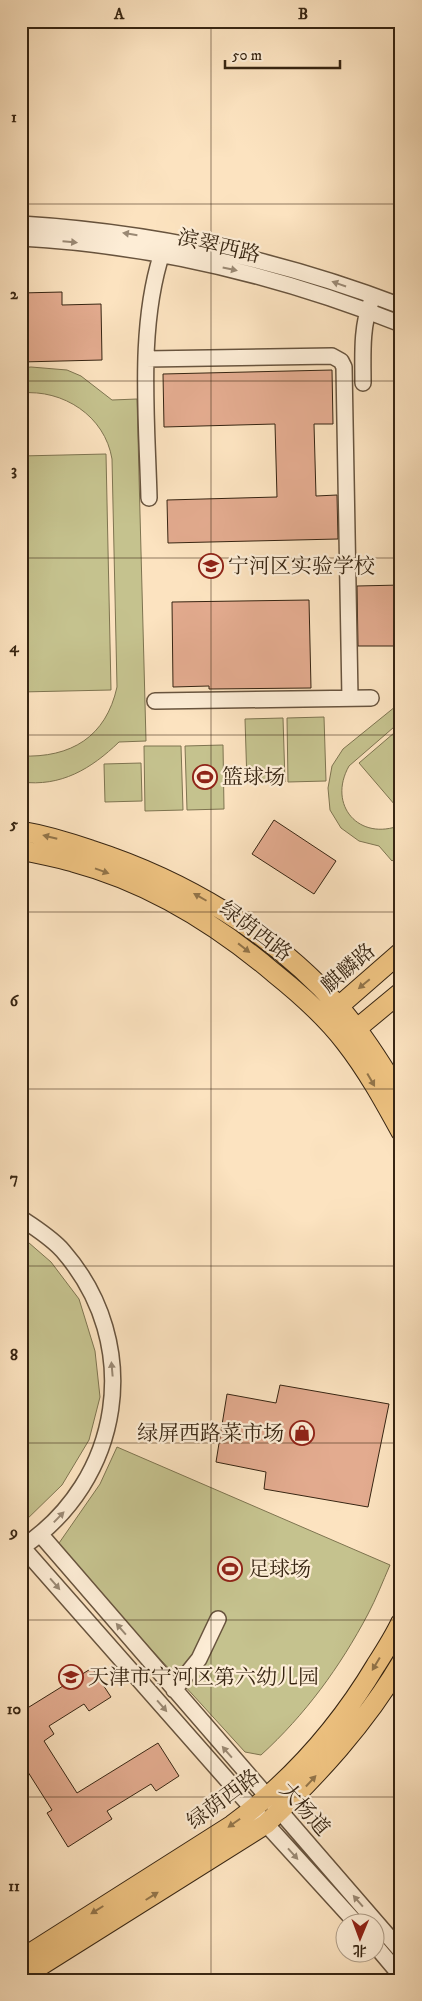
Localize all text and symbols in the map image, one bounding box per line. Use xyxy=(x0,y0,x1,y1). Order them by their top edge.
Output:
text: A xyxy=(113,4,125,24)
text: B xyxy=(298,4,308,24)
scale bar xyxy=(225,38,340,70)
text: 50 m xyxy=(232,46,262,65)
text: 1 xyxy=(11,107,17,127)
street label: 滨翠西路 xyxy=(175,225,263,269)
one-way arrow xyxy=(121,230,137,238)
one-way arrow xyxy=(62,238,78,246)
one-way arrow xyxy=(222,266,238,274)
one-way arrow xyxy=(331,279,346,287)
text: 2 xyxy=(10,284,19,304)
text: 3 xyxy=(11,460,17,480)
school or university icon: 宁河区实验学校 xyxy=(198,553,224,579)
place label: 宁河区实验学校 xyxy=(228,554,375,580)
text: 4 xyxy=(8,637,19,657)
sports icon: 篮球场 xyxy=(192,764,218,790)
place label: 篮球场 xyxy=(222,765,285,791)
text: 5 xyxy=(9,814,18,834)
one-way arrow xyxy=(42,833,57,841)
one-way arrow xyxy=(95,868,110,876)
one-way arrow xyxy=(193,893,207,902)
street label: 绿荫西路 xyxy=(214,896,297,967)
street label: 麒麟路 xyxy=(316,938,381,999)
one-way arrow xyxy=(238,943,251,954)
one-way arrow xyxy=(358,978,370,990)
text: 6 xyxy=(10,991,20,1011)
one-way arrow xyxy=(367,1073,376,1086)
text: 7 xyxy=(10,1168,18,1188)
text: 8 xyxy=(10,1345,18,1365)
one-way arrow xyxy=(108,1361,116,1377)
shop icon: 绿屏西路菜市场 xyxy=(289,1420,315,1446)
place label: 绿屏西路菜市场 xyxy=(137,1421,284,1447)
one-way arrow xyxy=(53,1512,65,1524)
text: 9 xyxy=(9,1522,18,1542)
sports icon: 足球场 xyxy=(217,1556,243,1582)
place label: 足球场 xyxy=(248,1557,311,1583)
one-way arrow xyxy=(49,1578,61,1590)
one-way arrow xyxy=(116,1623,127,1636)
one-way arrow xyxy=(372,1657,381,1670)
school or university icon: 天津市宁河区第六幼儿园 xyxy=(58,1664,84,1690)
place label: 天津市宁河区第六幼儿园 xyxy=(88,1665,319,1691)
text: 10 xyxy=(7,1699,22,1719)
one-way arrow xyxy=(156,1700,167,1712)
one-way arrow xyxy=(222,1746,233,1759)
street label: 绿荫西路 xyxy=(182,1764,265,1835)
one-way arrow xyxy=(305,1775,317,1787)
street label: 大杨道 xyxy=(274,1778,335,1842)
one-way arrow xyxy=(227,1818,241,1828)
one-way arrow xyxy=(287,1847,299,1859)
text: 11 xyxy=(8,1876,20,1896)
one-way arrow xyxy=(145,1891,158,1901)
one-way arrow xyxy=(352,1894,363,1907)
one-way arrow xyxy=(90,1905,104,1915)
north arrow xyxy=(334,1914,384,1964)
text: 北 xyxy=(353,1941,367,1959)

